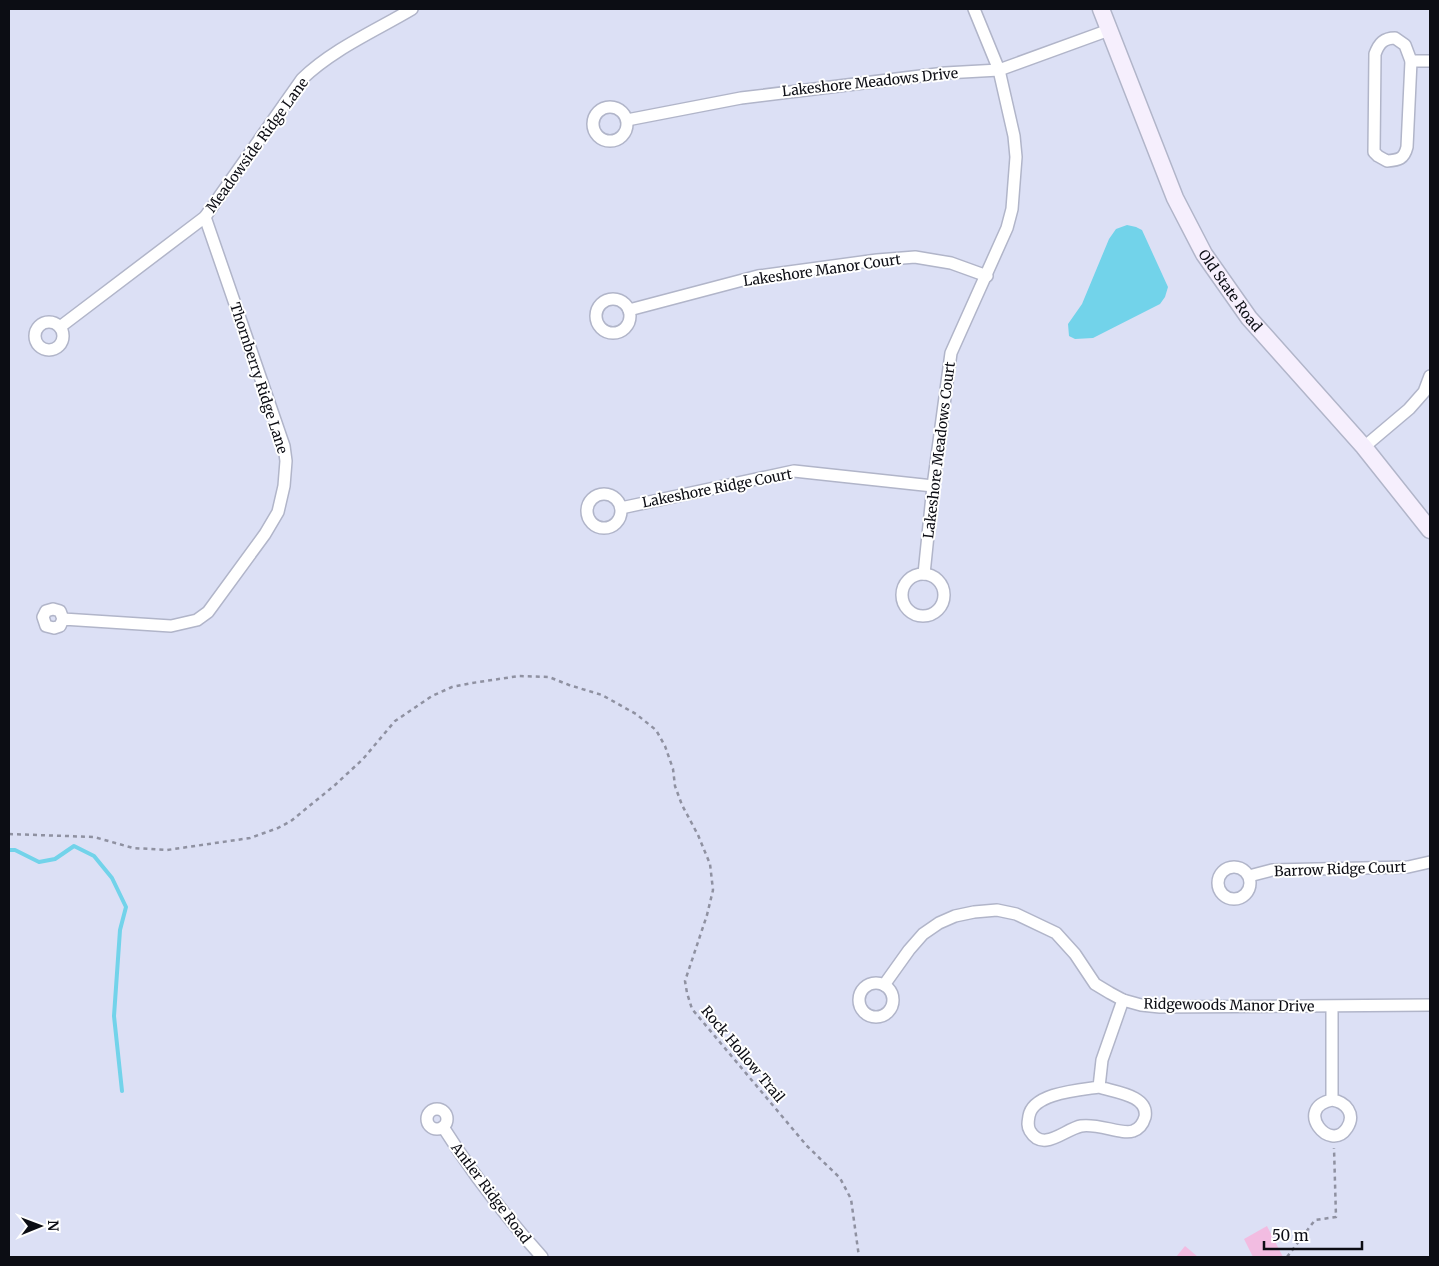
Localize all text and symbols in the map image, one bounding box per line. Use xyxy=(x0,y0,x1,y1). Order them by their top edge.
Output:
street label: Lakeshore Meadows Drive xyxy=(781,64,959,100)
street label: Meadowside Ridge Lane xyxy=(202,74,312,216)
street label: Old State Road xyxy=(1195,246,1266,336)
street label: Lakeshore Manor Court xyxy=(742,250,903,290)
street label: Thornberry Ridge Lane xyxy=(226,300,292,456)
street label: Lakeshore Meadows Court xyxy=(919,360,959,539)
street label: Lakeshore Ridge Court xyxy=(640,465,794,511)
street label: Barrow Ridge Court xyxy=(1274,858,1407,880)
street label: Ridgewoods Manor Drive xyxy=(1144,995,1314,1015)
street label: Rock Hollow Trail xyxy=(697,1002,789,1106)
street label: Antler Ridge Road xyxy=(447,1138,535,1247)
north arrow xyxy=(15,1201,65,1251)
scale bar xyxy=(1264,1218,1362,1250)
text: N xyxy=(44,1220,62,1231)
text: 50 m xyxy=(1272,1226,1309,1245)

